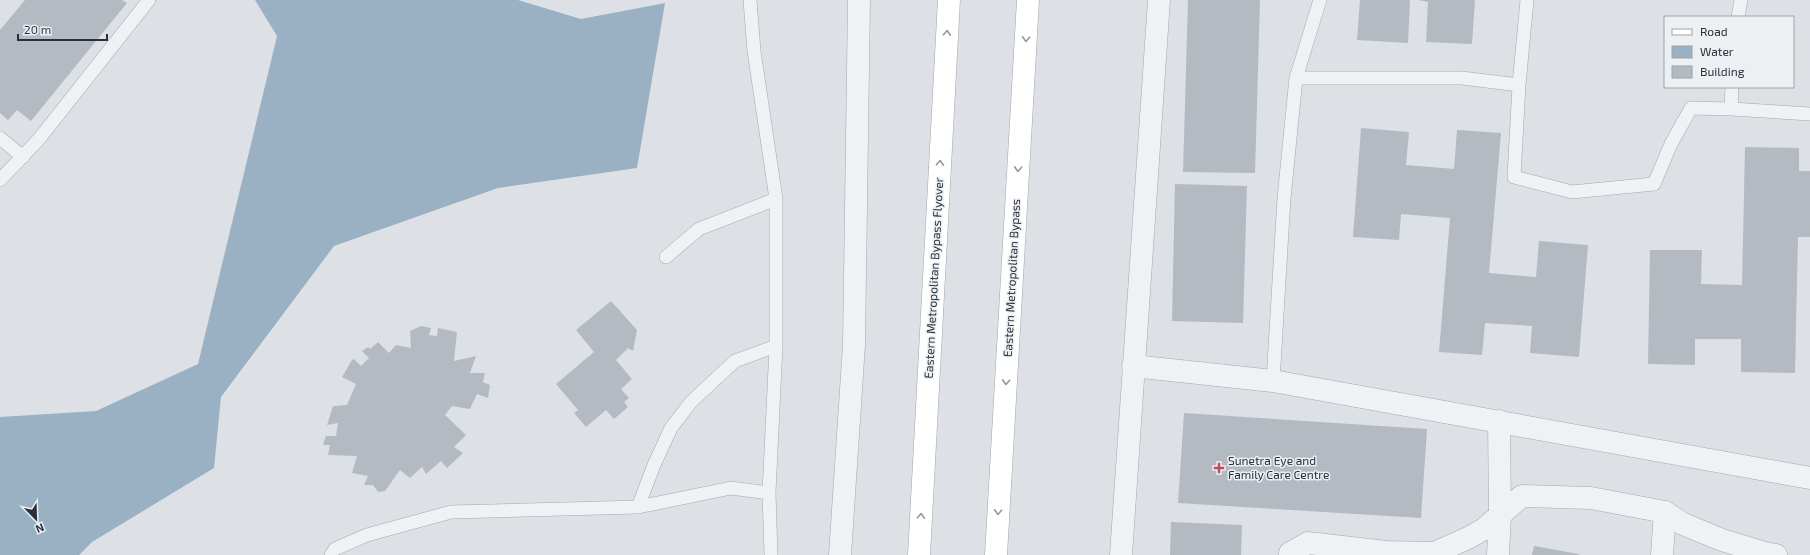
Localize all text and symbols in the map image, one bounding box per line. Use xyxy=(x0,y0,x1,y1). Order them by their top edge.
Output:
scale bar xyxy=(18,16,107,42)
legend xyxy=(1664,16,1794,88)
text: 20 m xyxy=(24,22,51,36)
text: Road xyxy=(1700,24,1728,38)
one-way arrow xyxy=(943,30,951,36)
one-way arrow xyxy=(1022,36,1030,42)
text: Water xyxy=(1700,44,1734,58)
text: Building xyxy=(1700,64,1745,78)
one-way arrow xyxy=(936,160,944,166)
one-way arrow xyxy=(1014,166,1023,172)
street label: Eastern Metropolitan Bypass Flyover xyxy=(921,177,945,379)
street label: Eastern Metropolitan Bypass xyxy=(1000,198,1022,357)
one-way arrow xyxy=(1001,379,1010,385)
place label: Sunetra Eye and Family Care Centre xyxy=(1228,453,1329,481)
marker: Sunetra Eye and Family Care Centre xyxy=(1213,462,1225,474)
north arrow xyxy=(16,499,56,539)
one-way arrow xyxy=(994,509,1003,515)
one-way arrow xyxy=(917,513,926,519)
text: N xyxy=(34,521,46,536)

